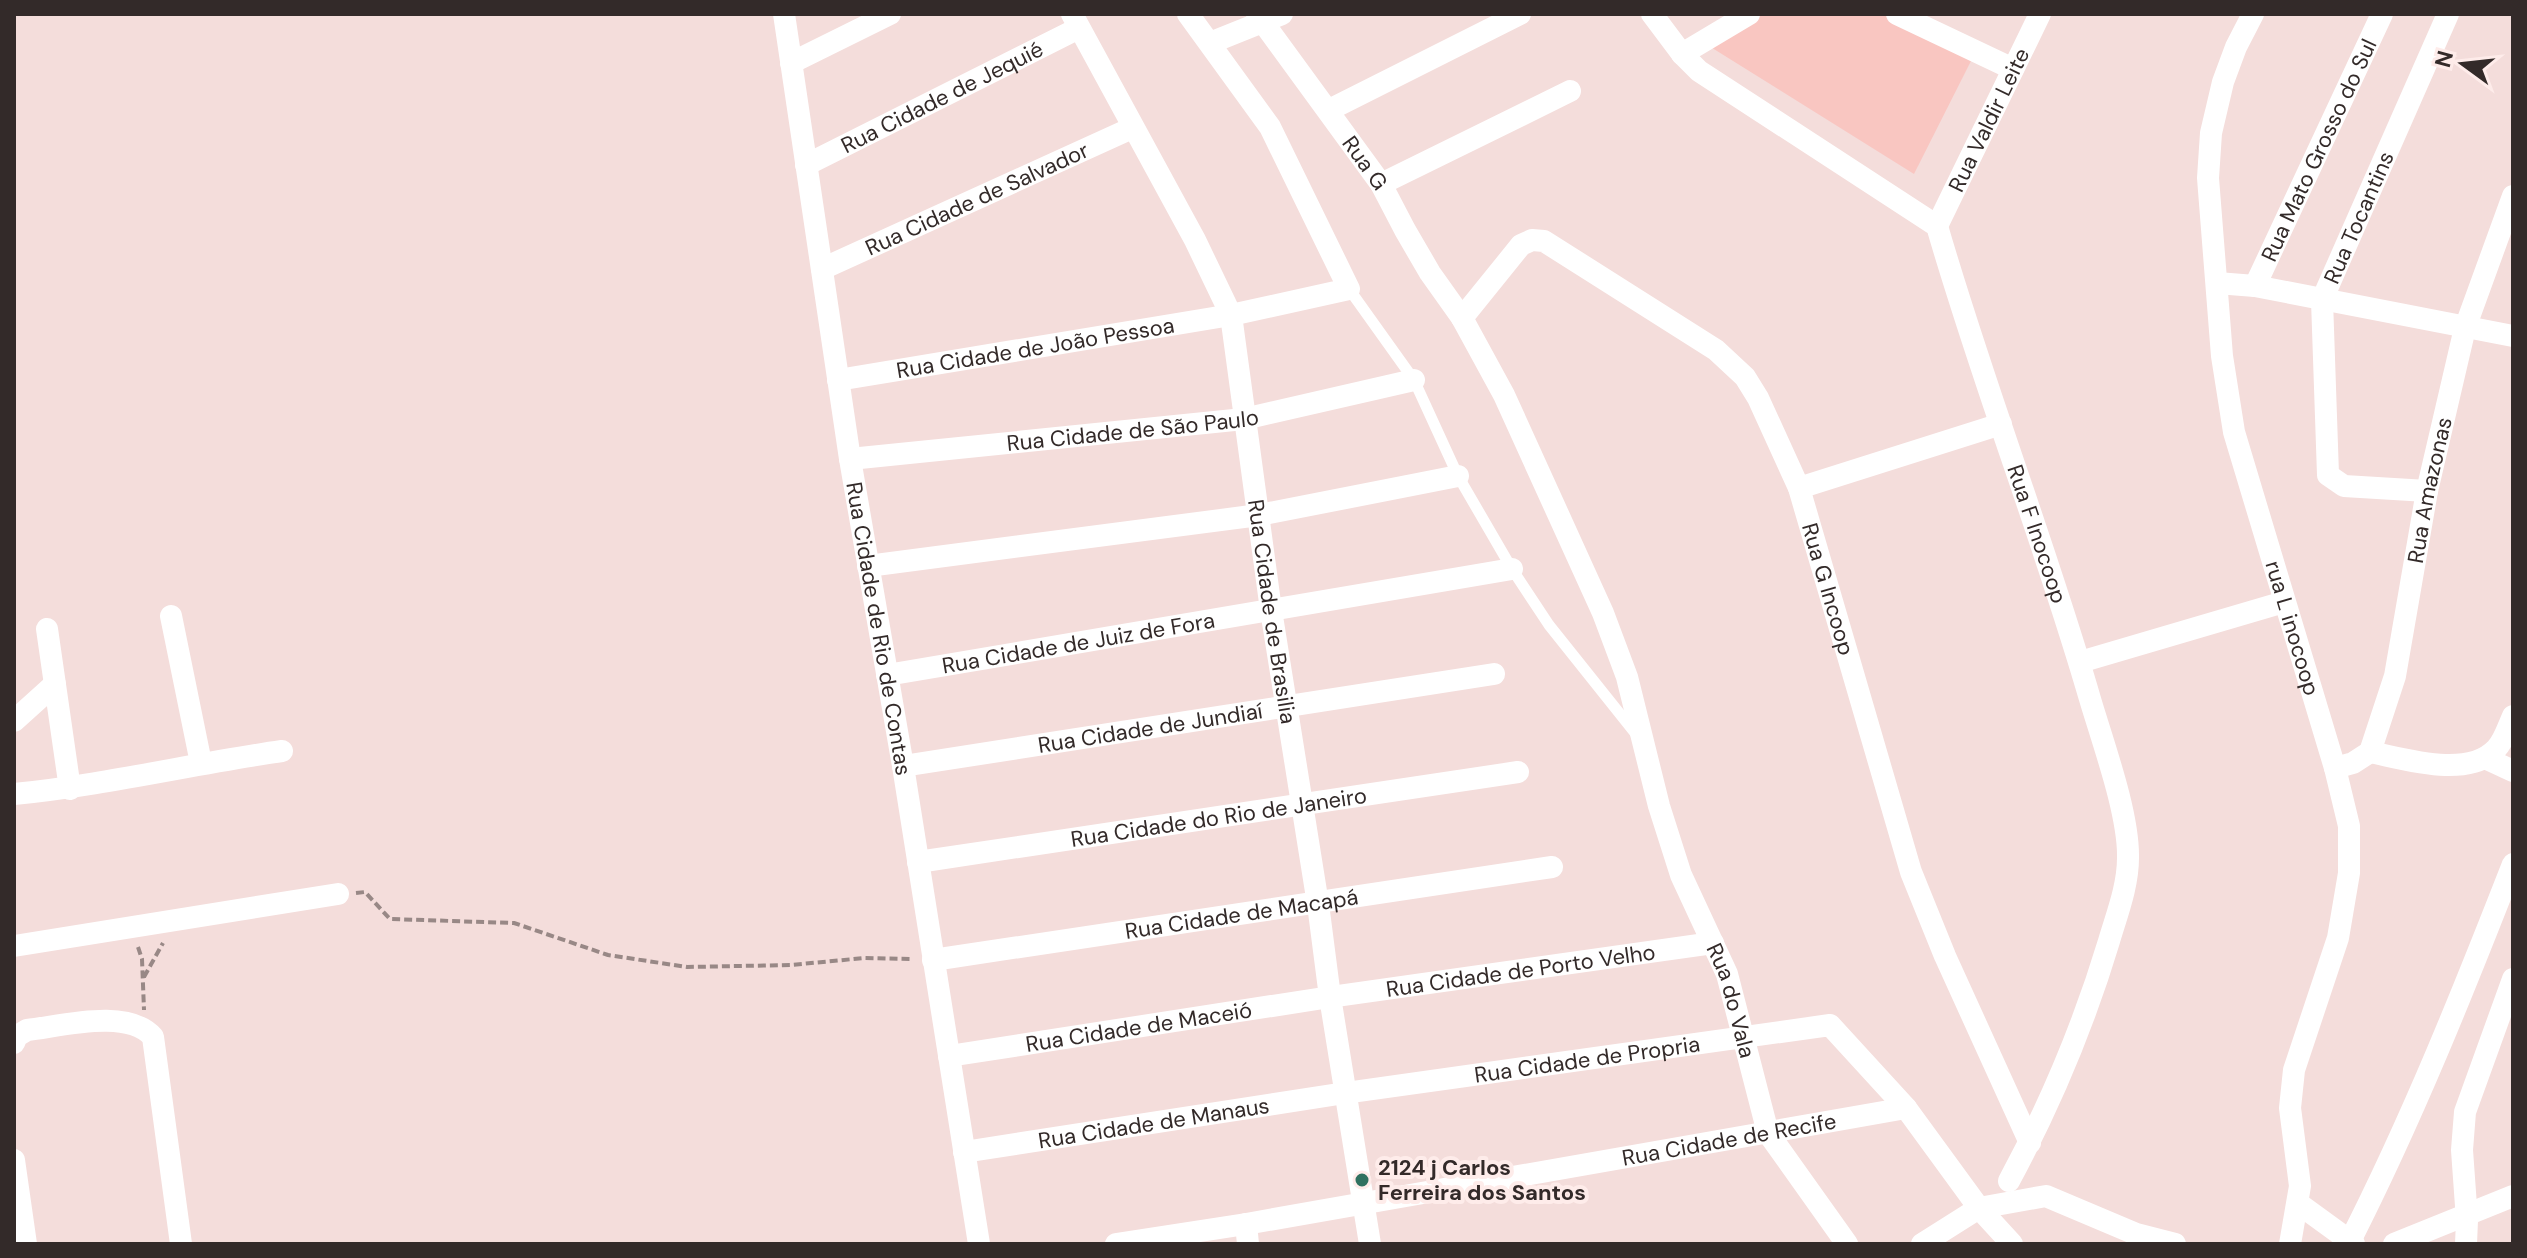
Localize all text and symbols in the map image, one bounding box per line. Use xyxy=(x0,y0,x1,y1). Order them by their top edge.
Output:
north arrow xyxy=(2423,24,2503,104)
street label: Rua Cidade de Jequié xyxy=(836,34,1048,160)
street label: Rua Mato Grosso do Sul xyxy=(2255,34,2383,266)
street label: Rua Valdir Leite xyxy=(1942,43,2036,197)
text: N xyxy=(2428,47,2460,70)
street label: Rua G xyxy=(1336,130,1394,196)
street label: Rua Cidade de Salvador xyxy=(861,136,1093,262)
street label: Rua Tocantins xyxy=(2317,147,2401,288)
street label: Rua Cidade de João Pessoa xyxy=(894,311,1177,385)
street label: Rua Cidade de São Paulo xyxy=(1005,402,1262,458)
street label: Rua Amazonas xyxy=(2401,414,2459,565)
street label: Rua F Inocoop xyxy=(2000,461,2074,607)
street label: Rua Cidade de Rio de Contas xyxy=(839,480,918,777)
street label: Rua Cidade de Brasilia xyxy=(1241,498,1303,726)
street label: Rua G Incoop xyxy=(1795,520,1861,659)
street label: rua L inocoop xyxy=(2258,557,2326,699)
street label: Rua Cidade de Juiz de Fora xyxy=(940,606,1217,680)
street label: Rua Cidade de Jundiaí xyxy=(1036,696,1265,760)
street label: Rua Cidade do Rio de Janeiro xyxy=(1069,781,1369,854)
street label: Rua Cidade de Macapá xyxy=(1123,882,1360,946)
street label: Rua Cidade de Porto Velho xyxy=(1384,937,1657,1004)
street label: Rua do Vala xyxy=(1700,939,1762,1061)
street label: Rua Cidade de Maceió xyxy=(1024,995,1254,1059)
street label: Rua Cidade de Propria xyxy=(1473,1029,1702,1090)
street label: Rua Cidade de Manaus xyxy=(1036,1091,1271,1155)
street label: Rua Cidade de Recife xyxy=(1620,1107,1839,1173)
place label: 2124 j Carlos Ferreira dos Santos xyxy=(1378,1153,1586,1207)
marker: 2124 j Carlos Ferreira dos Santos xyxy=(1353,1171,1371,1189)

